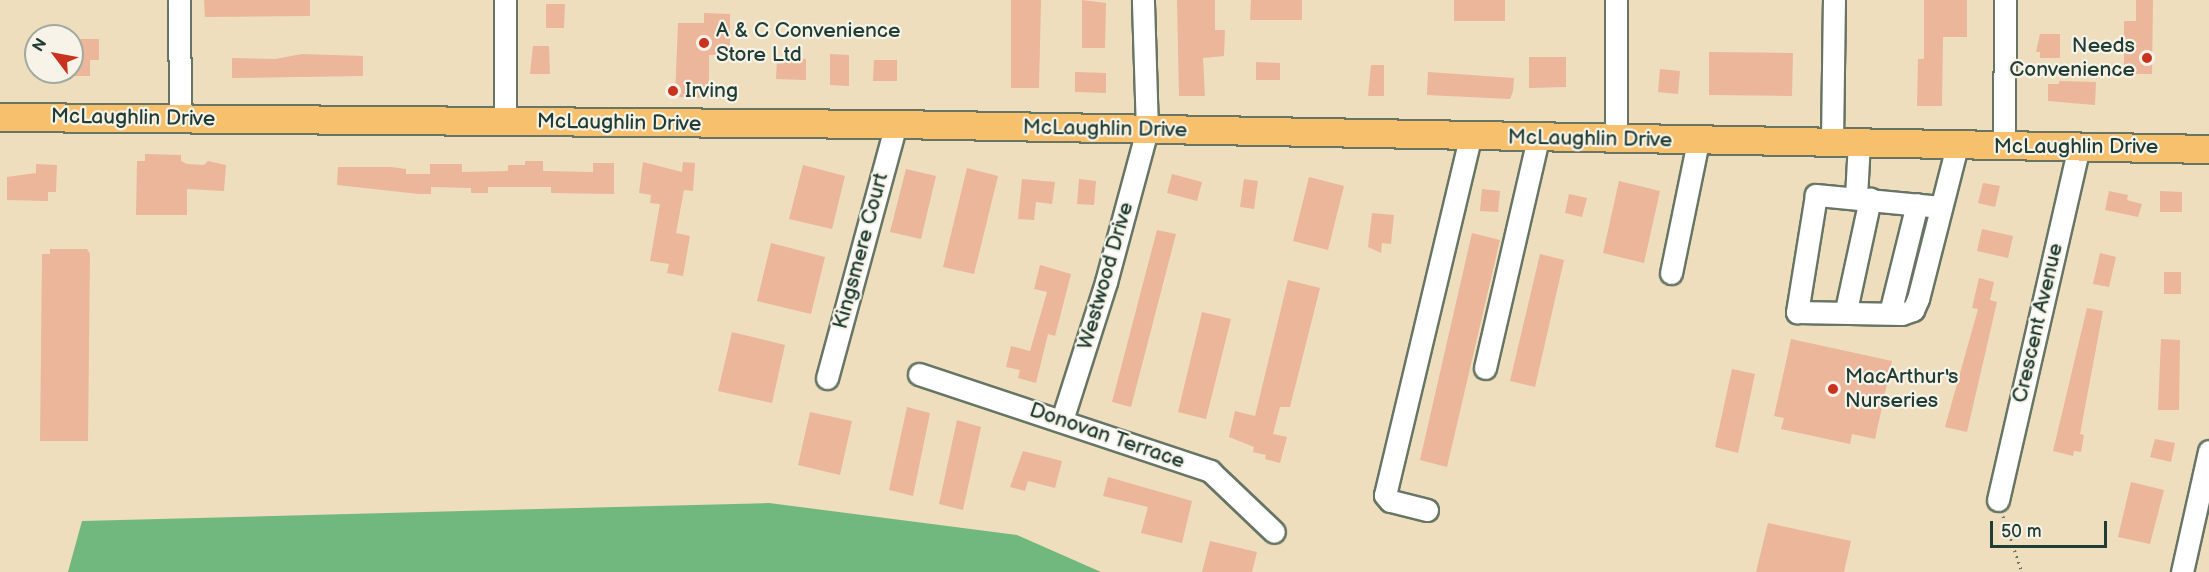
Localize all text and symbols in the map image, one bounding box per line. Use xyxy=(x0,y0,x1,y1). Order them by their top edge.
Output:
place label: A & C Convenience Store Ltd xyxy=(716,18,900,68)
north arrow xyxy=(24,24,84,84)
place label: Needs Convenience xyxy=(2009,33,2135,83)
text: N xyxy=(29,35,51,55)
marker: A & C Convenience Store Ltd xyxy=(697,36,711,50)
marker: Needs Convenience xyxy=(2140,51,2154,65)
place label: Irving xyxy=(685,78,738,104)
marker: Irving xyxy=(666,84,680,98)
street label: McLaughlin Drive xyxy=(51,104,215,132)
street label: McLaughlin Drive xyxy=(537,109,701,137)
street label: McLaughlin Drive xyxy=(1023,115,1187,143)
street label: McLaughlin Drive xyxy=(1508,125,1672,153)
street label: McLaughlin Drive xyxy=(1994,134,2158,160)
street label: Kingsmere Court xyxy=(828,170,894,332)
street label: Westwood Drive xyxy=(1073,199,1139,353)
street label: Crescent Avenue xyxy=(2007,241,2069,405)
place label: MacArthur's Nurseries xyxy=(1845,364,1958,414)
marker: MacArthur's Nurseries xyxy=(1826,382,1840,396)
street label: Donovan Terrace xyxy=(1026,398,1188,474)
scale bar xyxy=(1993,509,2110,547)
text: 50 m xyxy=(2001,521,2042,542)

